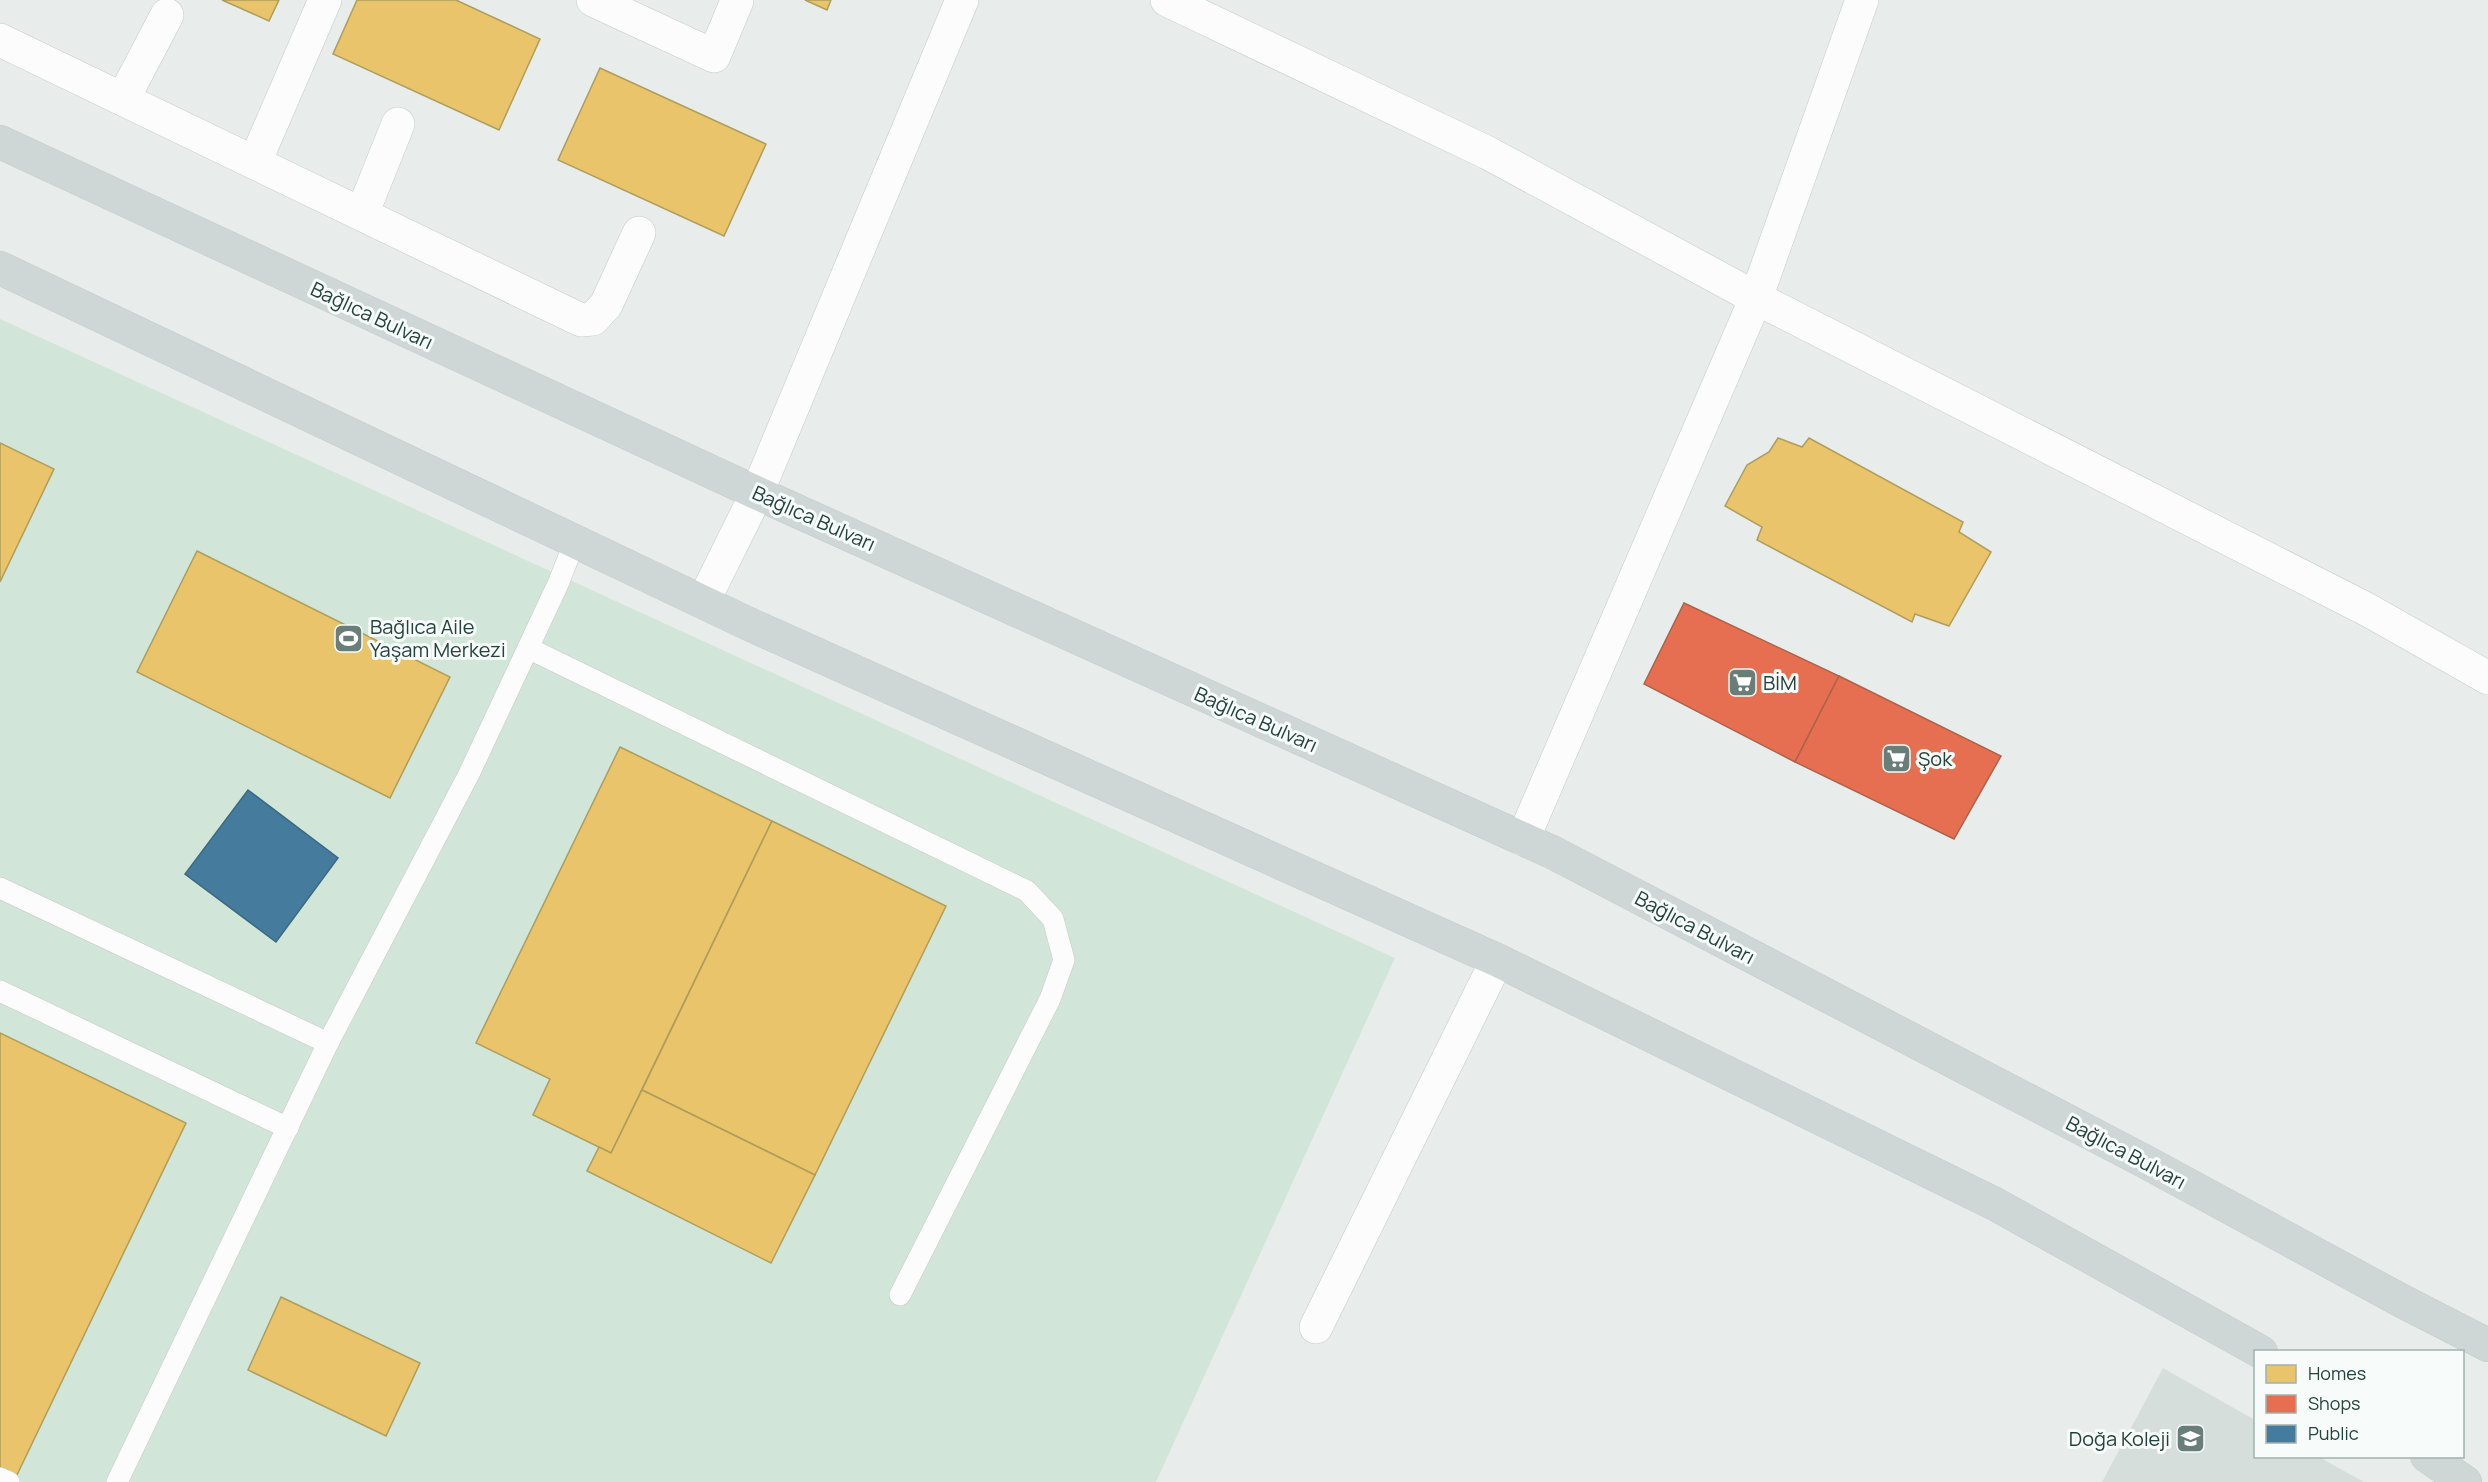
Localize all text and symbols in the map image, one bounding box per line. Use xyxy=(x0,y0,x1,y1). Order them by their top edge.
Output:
street label: Bağlıca Bulvarı xyxy=(306,275,438,355)
street label: Bağlıca Bulvarı xyxy=(748,479,880,557)
place label: Bağlıca Aile Yaşam Merkezi xyxy=(370,613,506,663)
sports icon: Bağlıca Aile Yaşam Merkezi xyxy=(333,622,365,654)
supermarket icon: BİM xyxy=(1726,666,1758,698)
place label: BİM xyxy=(1763,669,1797,696)
street label: Bağlıca Bulvarı xyxy=(1190,680,1322,758)
supermarket icon: Şok xyxy=(1881,742,1913,774)
place label: Şok xyxy=(1918,745,1953,772)
street label: Bağlıca Bulvarı xyxy=(1630,884,1760,970)
street label: Bağlıca Bulvarı xyxy=(2061,1109,2191,1195)
legend xyxy=(2254,1350,2464,1458)
text: Homes xyxy=(2308,1361,2366,1385)
text: Shops xyxy=(2308,1391,2360,1415)
text: Public xyxy=(2308,1421,2359,1445)
school or university icon: Doğa Koleji xyxy=(2175,1422,2207,1454)
place label: Doğa Koleji xyxy=(2069,1425,2170,1452)

